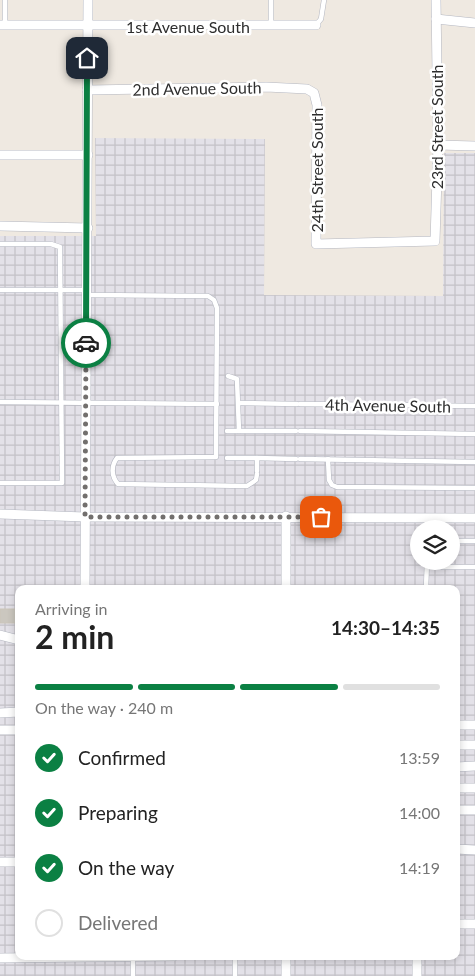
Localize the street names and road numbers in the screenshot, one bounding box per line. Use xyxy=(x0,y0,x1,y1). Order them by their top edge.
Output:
street label: 1st Avenue South xyxy=(126,17,250,36)
street label: 23rd Street South xyxy=(427,65,446,189)
street label: 2nd Avenue South xyxy=(132,77,262,99)
street label: 24th Street South xyxy=(307,108,326,232)
street label: 4th Avenue South xyxy=(325,394,451,416)

